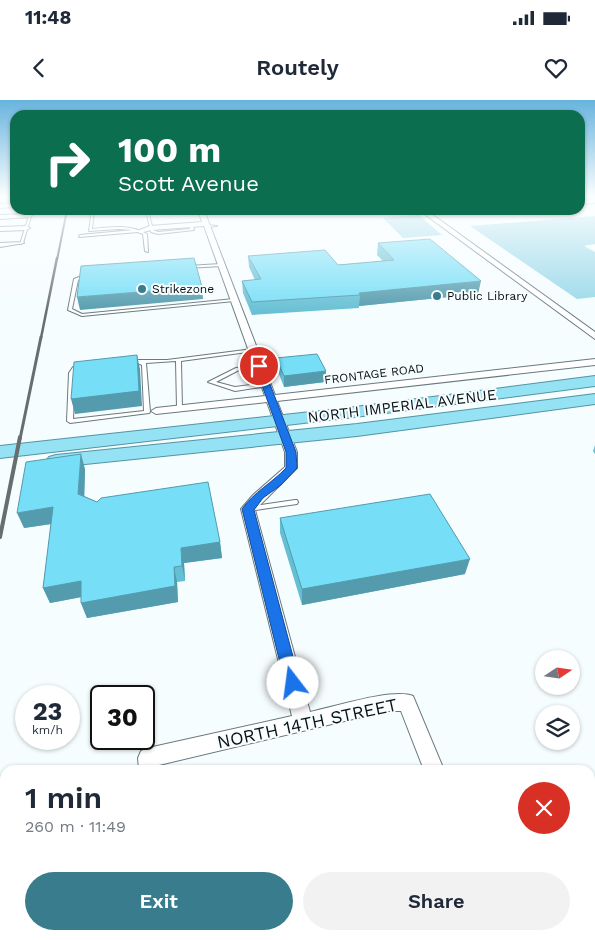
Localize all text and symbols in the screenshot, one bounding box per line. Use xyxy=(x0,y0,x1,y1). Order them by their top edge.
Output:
text: 11:48 xyxy=(25,6,71,29)
icon: back xyxy=(25,54,53,82)
icon: heart xyxy=(542,54,570,82)
text: Routely xyxy=(256,55,339,80)
text: 100 m xyxy=(118,129,221,171)
icon: right xyxy=(35,130,100,195)
text: Scott Avenue xyxy=(118,171,259,196)
place label: Strikezone xyxy=(152,282,214,296)
marker: Strikezone xyxy=(136,283,148,295)
place label: Public Library xyxy=(447,289,528,303)
marker: Public Library xyxy=(431,290,443,302)
pin xyxy=(238,345,280,387)
icon: arrive xyxy=(245,352,273,380)
street label: FRONTAGE ROAD xyxy=(323,361,425,387)
street label: NORTH IMPERIAL AVENUE xyxy=(307,385,497,427)
north arrow xyxy=(535,650,580,695)
map controls xyxy=(535,650,580,750)
position arrow xyxy=(266,656,318,708)
speed limit sign: 30 xyxy=(90,685,155,750)
street label: NORTH 14TH STREET xyxy=(215,694,399,752)
text: 23 xyxy=(33,697,62,726)
button: layers xyxy=(535,705,580,750)
text: km/h xyxy=(32,723,63,737)
text: 1 min xyxy=(25,780,102,815)
button: close xyxy=(518,782,570,834)
text: 260 m · 11:49 xyxy=(25,817,126,836)
button: Exit xyxy=(25,872,293,930)
button: Share xyxy=(303,872,570,930)

